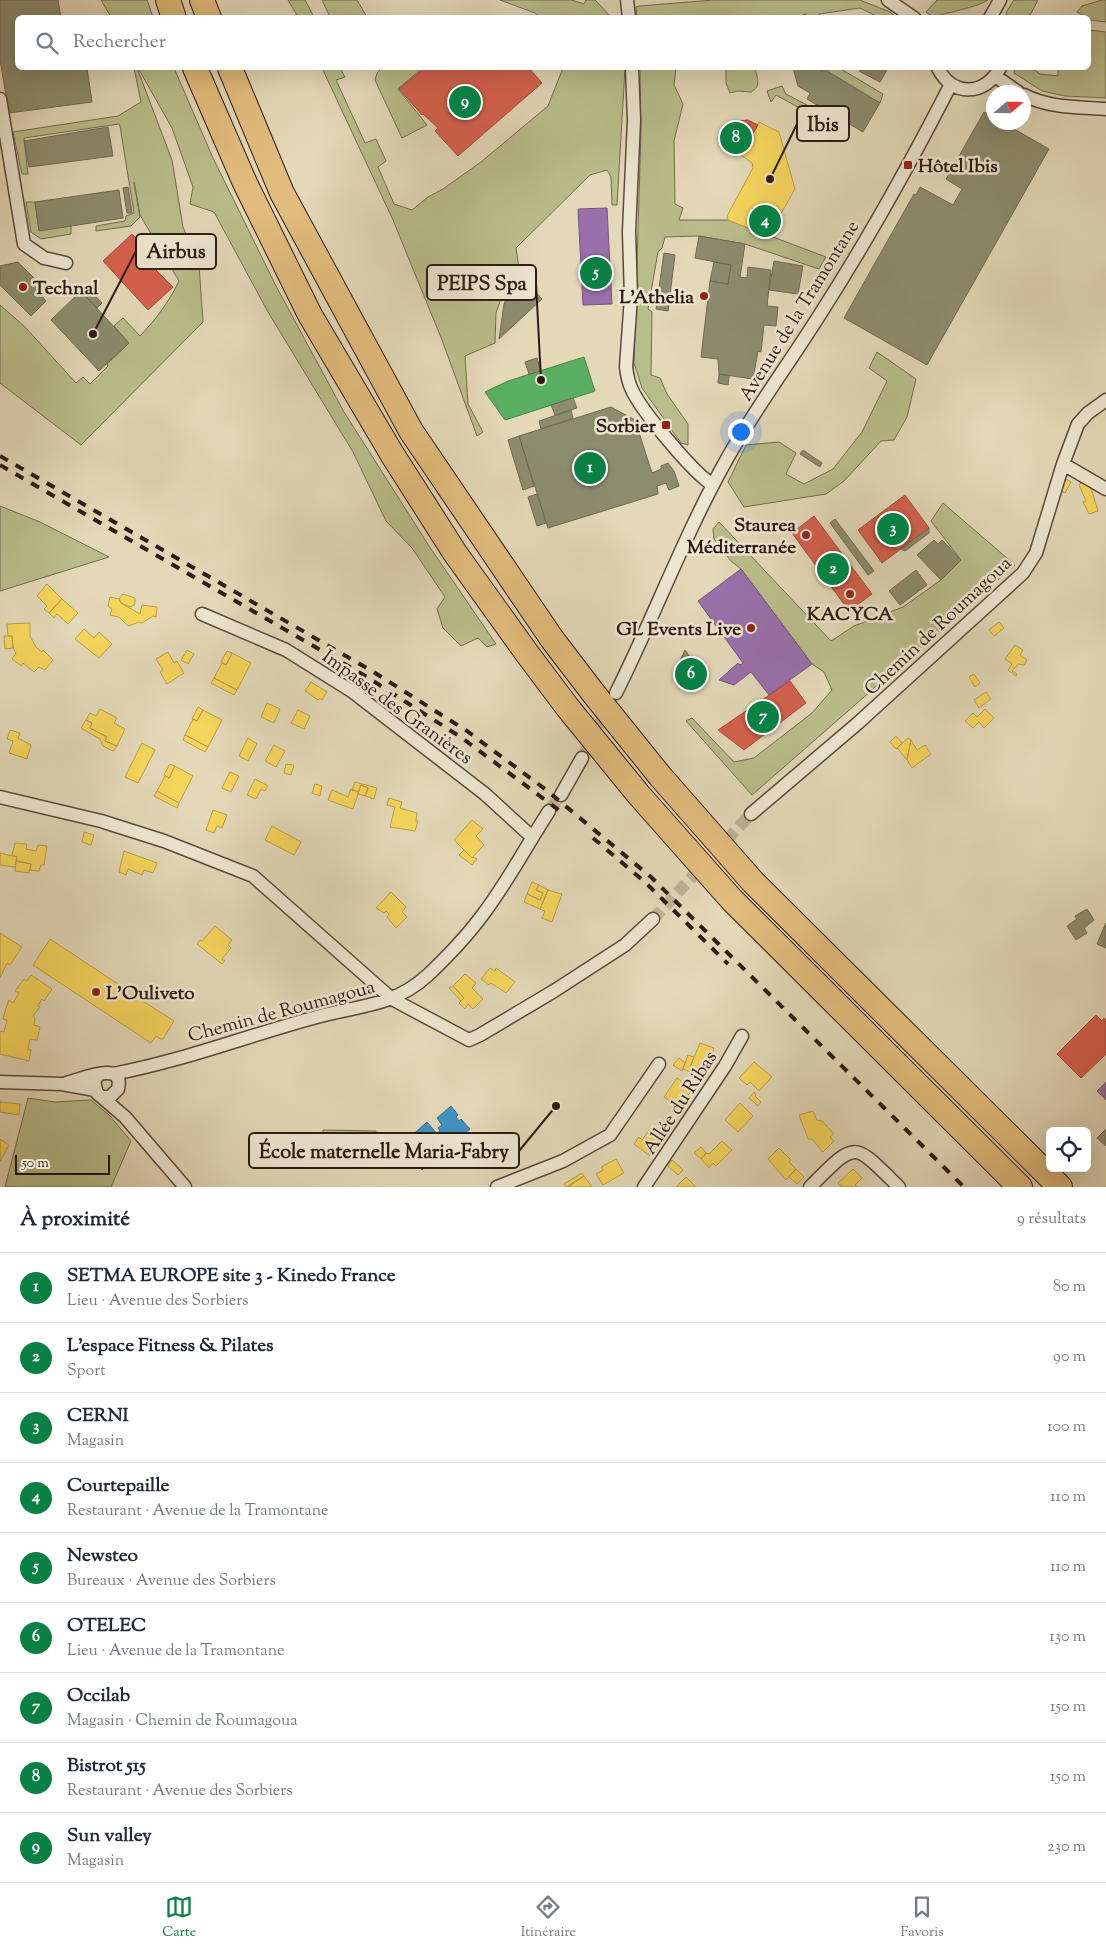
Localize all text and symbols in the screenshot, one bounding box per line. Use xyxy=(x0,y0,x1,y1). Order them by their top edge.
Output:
search box xyxy=(15,15,1091,70)
icon: search xyxy=(33,29,61,57)
text: Rechercher xyxy=(73,29,166,56)
pin: 9 xyxy=(449,83,481,121)
north arrow xyxy=(986,85,1031,130)
callout: Ibis xyxy=(797,106,849,141)
text: Ibis xyxy=(807,112,839,141)
pin: 8 xyxy=(720,119,752,157)
place label: Hôtel Ibis xyxy=(918,154,998,181)
marker: Hôtel Ibis xyxy=(902,159,914,171)
pin: 4 xyxy=(749,202,781,240)
street label: Avenue de la Tramontane xyxy=(733,216,867,407)
callout: Airbus xyxy=(136,234,216,269)
text: Airbus xyxy=(146,239,206,268)
pin: 5 xyxy=(580,254,612,292)
callout: PEIPS Spa xyxy=(427,265,536,300)
text: PEIPS Spa xyxy=(437,271,528,300)
place label: Technal xyxy=(33,276,99,303)
marker: Technal xyxy=(17,281,29,293)
place label: L'Athelia xyxy=(619,285,694,312)
marker: L'Athelia xyxy=(698,290,710,302)
place label: Sorbier xyxy=(596,414,657,441)
marker: Sorbier xyxy=(660,419,672,431)
your location xyxy=(728,419,754,445)
pin: 1 xyxy=(574,449,606,487)
pin: 3 xyxy=(877,510,909,548)
place label: Staurea Méditerranée xyxy=(687,513,796,562)
marker: Staurea Méditerranée xyxy=(800,529,812,541)
pin: 2 xyxy=(817,550,849,588)
street label: Chemin de Roumagoua xyxy=(859,551,1019,702)
marker: KACYCA xyxy=(844,588,856,600)
place label: KACYCA xyxy=(807,602,894,629)
place label: GL Events Live xyxy=(616,617,741,644)
marker: GL Events Live xyxy=(745,622,757,634)
street label: Impasse des Granières xyxy=(316,644,477,772)
pin: 6 xyxy=(675,655,707,693)
pin: 7 xyxy=(747,698,779,736)
street label: Chemin de Roumagoua xyxy=(185,974,379,1050)
place label: L'Ouliveto xyxy=(106,981,195,1008)
marker: L'Ouliveto xyxy=(90,986,102,998)
street label: Allée du Ribas xyxy=(637,1046,725,1160)
map controls xyxy=(1046,1127,1091,1172)
button: locate xyxy=(1046,1127,1091,1172)
callout: École maternelle Maria-Fabry xyxy=(249,1133,519,1168)
text: École maternelle Maria-Fabry xyxy=(259,1138,509,1168)
scale bar xyxy=(15,1152,110,1175)
text: 50 m xyxy=(22,1154,49,1174)
text: À proximité xyxy=(20,1205,130,1235)
text: 9 résultats xyxy=(1017,1208,1086,1231)
text: SETMA EUROPE site 3 - Kinedo France xyxy=(67,1263,396,1290)
text: 1 xyxy=(33,1276,39,1299)
text: 80 m xyxy=(1053,1276,1086,1299)
text: Lieu · Avenue des Sorbiers xyxy=(67,1290,249,1313)
text: L'espace Fitness & Pilates xyxy=(67,1333,274,1360)
text: 2 xyxy=(32,1346,40,1369)
text: 90 m xyxy=(1053,1346,1086,1369)
text: Sport xyxy=(67,1360,106,1383)
text: CERNI xyxy=(67,1403,129,1430)
text: 3 xyxy=(33,1416,39,1439)
text: 100 m xyxy=(1047,1416,1086,1439)
text: Magasin xyxy=(67,1430,124,1453)
text: Courtepaille xyxy=(67,1473,169,1500)
text: 4 xyxy=(32,1486,40,1509)
text: 110 m xyxy=(1050,1486,1086,1509)
text: Restaurant · Avenue de la Tramontane xyxy=(67,1500,328,1523)
text: Newsteo xyxy=(67,1543,138,1570)
text: 5 xyxy=(33,1556,39,1579)
text: 110 m xyxy=(1050,1556,1086,1579)
text: Bureaux · Avenue des Sorbiers xyxy=(67,1570,276,1593)
text: OTELEC xyxy=(67,1613,146,1640)
text: 6 xyxy=(32,1626,40,1649)
text: 130 m xyxy=(1049,1626,1086,1649)
text: Lieu · Avenue de la Tramontane xyxy=(67,1640,284,1663)
text: Occilab xyxy=(67,1683,130,1710)
text: 7 xyxy=(32,1696,40,1719)
text: 150 m xyxy=(1050,1696,1086,1719)
text: Magasin · Chemin de Roumagoua xyxy=(67,1710,298,1733)
text: Bistrot 515 xyxy=(67,1753,146,1780)
text: 8 xyxy=(32,1766,40,1789)
text: 150 m xyxy=(1050,1766,1086,1789)
text: Restaurant · Avenue des Sorbiers xyxy=(67,1780,293,1803)
text: Sun valley xyxy=(67,1823,152,1850)
text: 9 xyxy=(32,1836,40,1859)
text: 230 m xyxy=(1047,1836,1086,1859)
text: Magasin xyxy=(67,1850,124,1873)
tab: Carte xyxy=(162,1893,196,1943)
tab: Itinéraire xyxy=(521,1893,576,1943)
tab: Favoris xyxy=(901,1893,944,1943)

